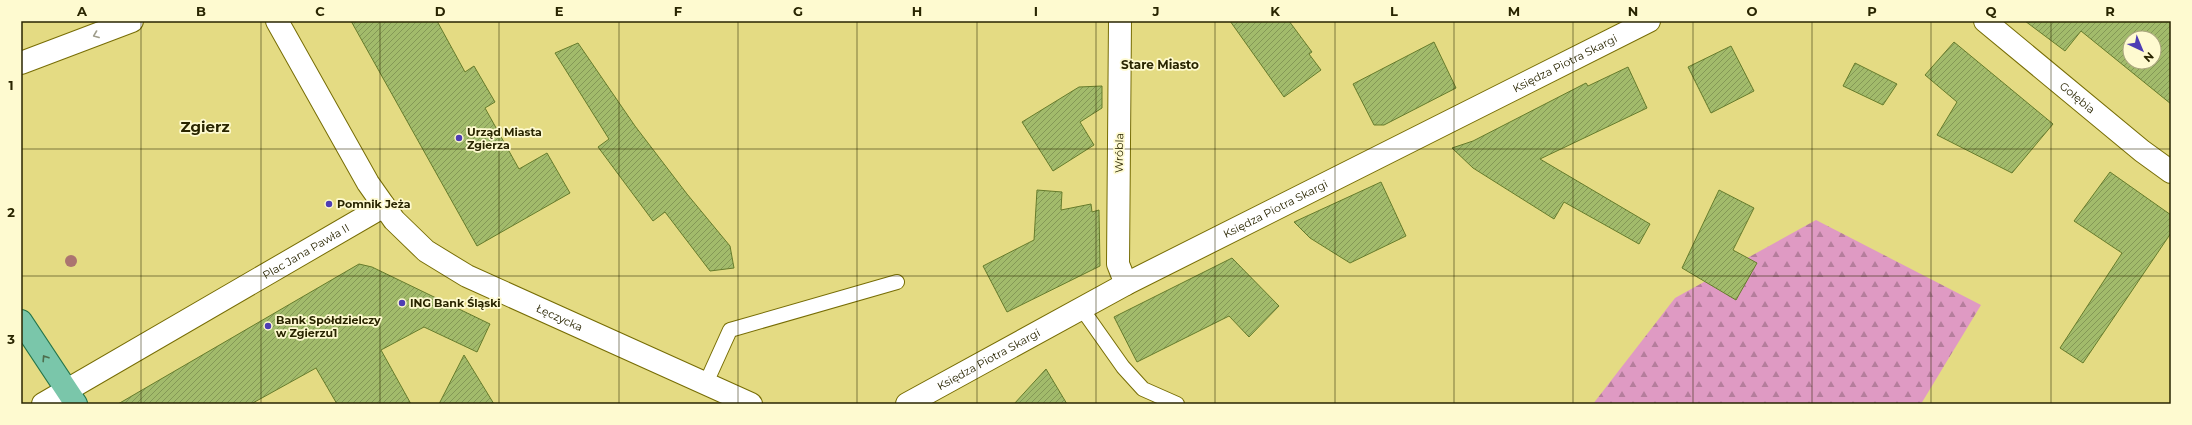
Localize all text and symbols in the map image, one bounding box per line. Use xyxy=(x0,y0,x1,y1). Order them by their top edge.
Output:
text: A xyxy=(76,3,88,19)
text: B xyxy=(196,3,206,19)
text: C xyxy=(315,3,325,19)
text: D xyxy=(435,3,446,19)
text: E xyxy=(555,3,564,19)
text: F xyxy=(674,3,682,19)
text: G xyxy=(793,3,803,19)
text: H xyxy=(912,3,922,19)
text: I xyxy=(1034,3,1038,19)
text: J xyxy=(1151,3,1160,19)
text: K xyxy=(1270,3,1280,19)
text: L xyxy=(1390,3,1398,19)
text: M xyxy=(1508,3,1520,19)
text: N xyxy=(1628,3,1638,19)
text: O xyxy=(1747,3,1758,19)
text: P xyxy=(1867,3,1877,19)
text: Q xyxy=(1986,3,1997,19)
text: R xyxy=(2105,3,2115,19)
one-way arrow xyxy=(92,30,99,38)
north arrow xyxy=(2122,30,2162,70)
street label: Księdza Piotra Skargi xyxy=(1510,31,1620,95)
text: N xyxy=(2141,49,2157,65)
district label: Stare Miasto xyxy=(1121,57,1199,72)
text: 1 xyxy=(8,77,14,93)
street label: Gołębia xyxy=(2057,79,2098,116)
district label: Zgierz xyxy=(180,117,230,136)
place label: Urząd Miasta Zgierza xyxy=(467,125,542,152)
marker: Urząd Miasta Zgierza xyxy=(454,133,464,143)
street label: Wróbla xyxy=(1112,133,1126,173)
street label: Księdza Piotra Skargi xyxy=(1221,177,1330,241)
place label: Pomnik Jeża xyxy=(337,197,411,211)
marker: Pomnik Jeża xyxy=(324,199,334,209)
text: 2 xyxy=(7,204,15,220)
street label: Plac Jana Pawła II xyxy=(260,221,352,282)
place label: ING Bank Śląski xyxy=(410,296,501,310)
marker: ING Bank Śląski xyxy=(397,298,407,308)
street label: Łęczycka xyxy=(534,301,585,334)
place label: Bank Spółdzielczy w Zgierzu1 xyxy=(276,313,381,340)
marker: Bank Spółdzielczy w Zgierzu1 xyxy=(263,321,273,331)
street label: Księdza Piotra Skargi xyxy=(935,325,1042,393)
text: 3 xyxy=(6,331,15,347)
one-way arrow xyxy=(42,355,50,362)

